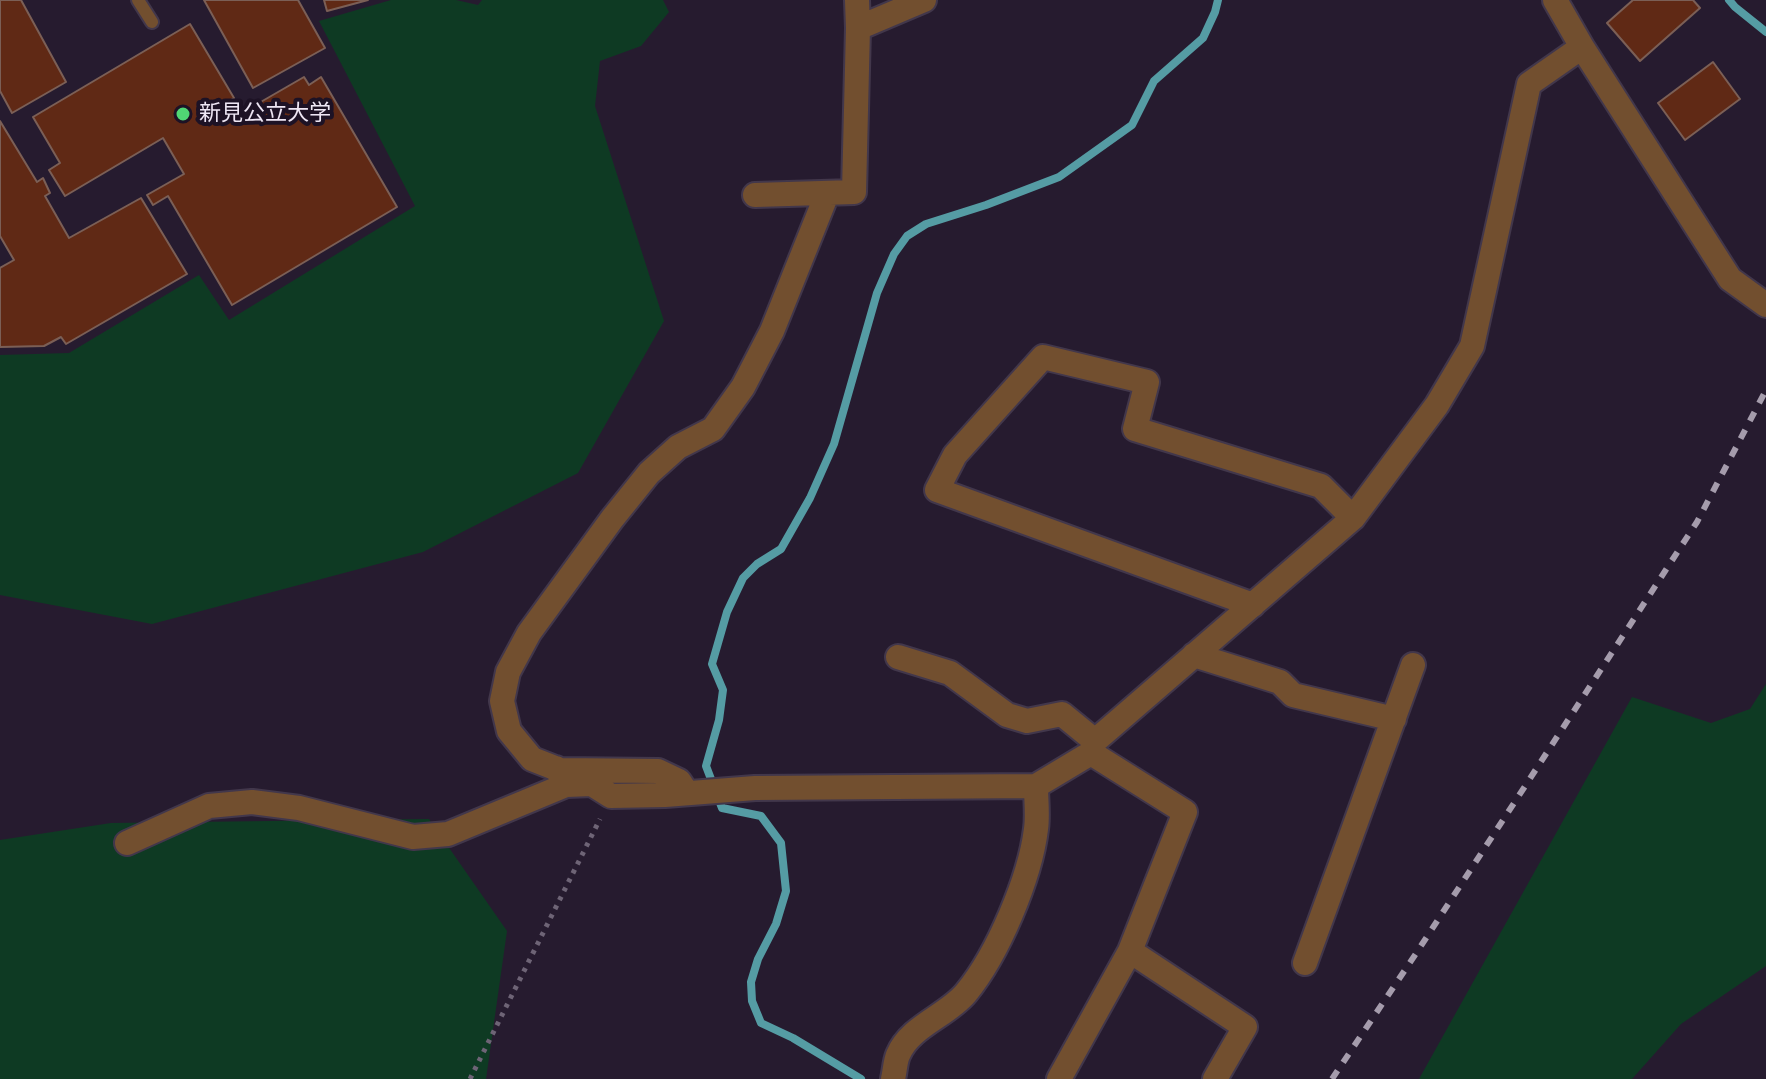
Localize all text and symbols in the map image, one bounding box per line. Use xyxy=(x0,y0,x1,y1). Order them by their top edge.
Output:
place label: 新見公立大学 xyxy=(199,101,331,127)
marker: 新見公立大学 xyxy=(174,105,192,123)

